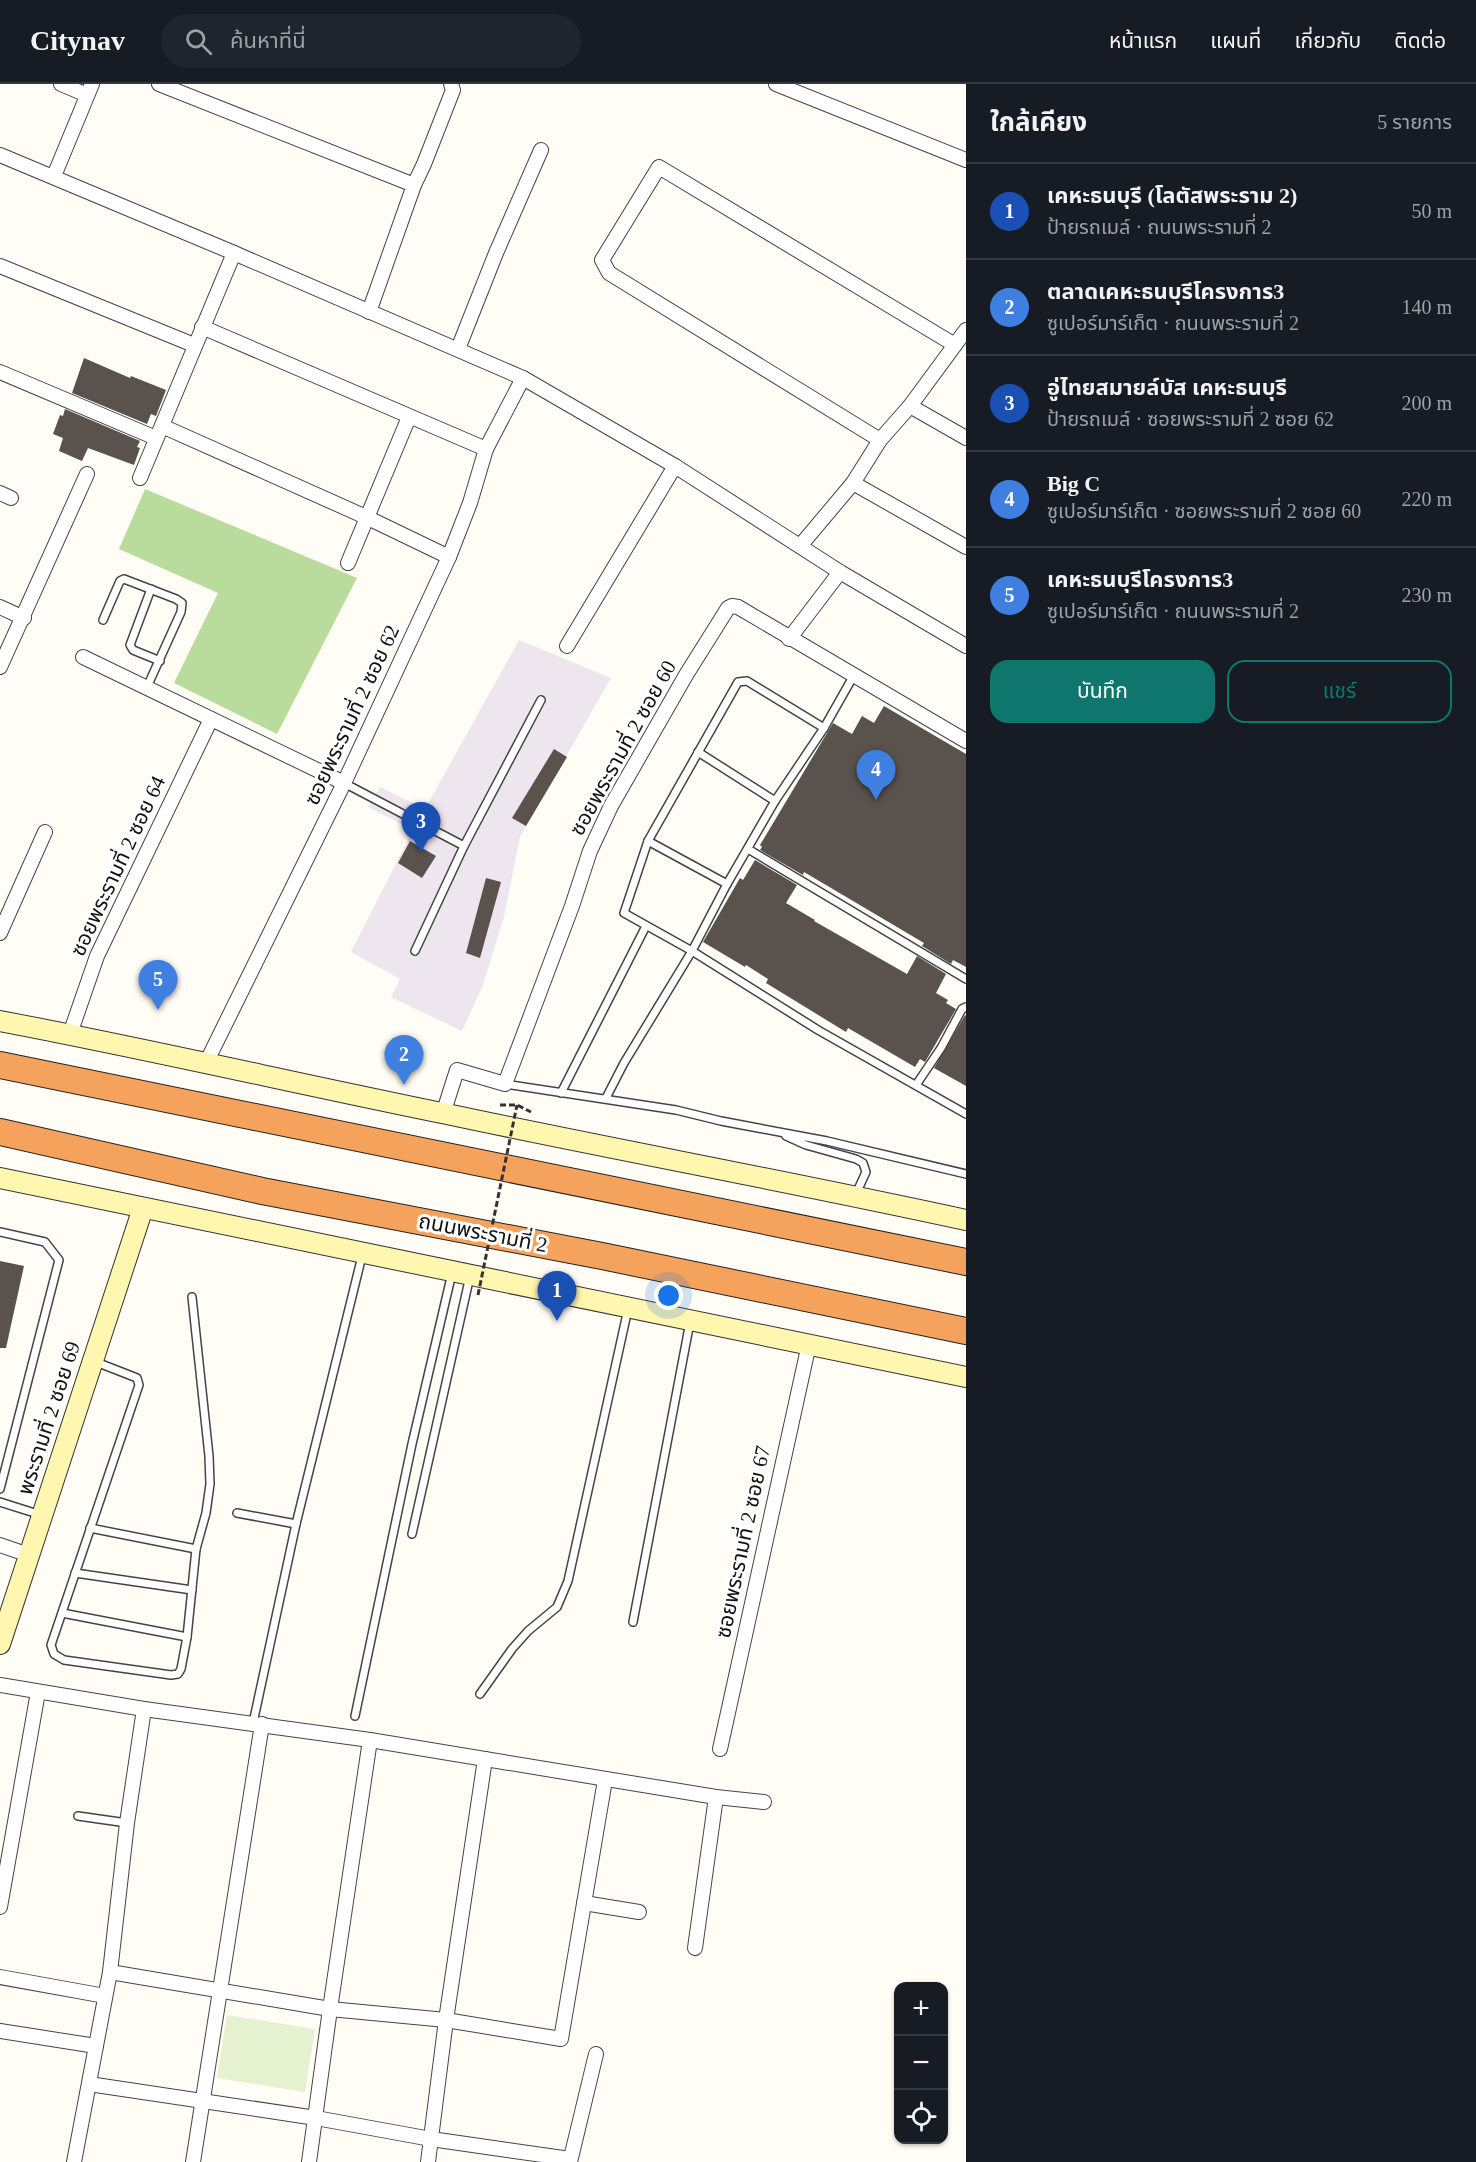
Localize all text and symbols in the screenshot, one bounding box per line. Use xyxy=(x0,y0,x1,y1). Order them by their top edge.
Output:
search box xyxy=(161,14,581,68)
text: Citynav xyxy=(30,25,125,56)
icon: search xyxy=(182,25,215,58)
text: ค้นหาที่นี่ xyxy=(230,28,306,53)
text: หน้าแรก xyxy=(1109,29,1177,53)
text: แผนที่ xyxy=(1210,29,1261,53)
text: เกี่ยวกับ xyxy=(1294,29,1361,53)
text: ติดต่อ xyxy=(1394,29,1446,53)
text: ใกล้เคียง xyxy=(990,108,1087,137)
text: 5 รายการ xyxy=(1377,111,1452,133)
text: เคหะธนบุรี (โลตัสพระราม 2) xyxy=(1047,183,1297,208)
text: 1 xyxy=(1005,200,1015,222)
text: 50 m xyxy=(1411,200,1452,222)
text: ป้ายรถเมล์ · ถนนพระรามที่ 2 xyxy=(1047,216,1271,238)
text: ตลาดเคหะธนบุรีโครงการ3 xyxy=(1047,279,1284,304)
text: 2 xyxy=(1005,296,1015,318)
text: 140 m xyxy=(1401,296,1452,318)
text: ซูเปอร์มาร์เก็ต · ถนนพระรามที่ 2 xyxy=(1047,312,1299,334)
text: อู่ไทยสมายล์บัส เคหะธนบุรี xyxy=(1047,375,1287,400)
text: 3 xyxy=(1005,392,1015,414)
text: 200 m xyxy=(1401,392,1452,414)
text: ป้ายรถเมล์ · ซอยพระรามที่ 2 ซอย 62 xyxy=(1047,408,1334,430)
text: Big C xyxy=(1047,471,1100,496)
text: 4 xyxy=(1005,488,1015,510)
text: 220 m xyxy=(1401,488,1452,510)
text: ซูเปอร์มาร์เก็ต · ซอยพระรามที่ 2 ซอย 60 xyxy=(1047,500,1361,522)
text: เคหะธนบุรีโครงการ3 xyxy=(1047,567,1233,592)
text: 5 xyxy=(1005,584,1015,606)
text: 230 m xyxy=(1401,584,1452,606)
text: ซูเปอร์มาร์เก็ต · ถนนพระรามที่ 2 xyxy=(1047,600,1299,622)
street label: ซอยพระรามที่ 2 ซอย 62 xyxy=(297,620,404,809)
street label: ซอยพระรามที่ 2 ซอย 60 xyxy=(562,655,681,840)
button: บันทึก xyxy=(990,660,1215,723)
button: แชร์ xyxy=(1227,660,1452,723)
pin: 4 xyxy=(856,750,896,800)
street label: ซอยพระรามที่ 2 ซอย 64 xyxy=(63,770,171,960)
pin: 3 xyxy=(402,802,440,852)
pin: 5 xyxy=(138,960,178,1010)
pin: 2 xyxy=(384,1036,424,1085)
street label: ถนนพระรามที่ 2 xyxy=(417,1206,550,1257)
pin: 1 xyxy=(538,1272,576,1321)
your location xyxy=(654,1281,683,1310)
street label: พระรามที่ 2 ซอย 69 xyxy=(10,1337,85,1498)
street label: ซอยพระรามที่ 2 ซอย 67 xyxy=(708,1443,775,1640)
map controls xyxy=(894,1982,948,2144)
button: + xyxy=(894,1982,948,2036)
button: − xyxy=(894,2036,948,2090)
button: locate xyxy=(894,2090,948,2144)

